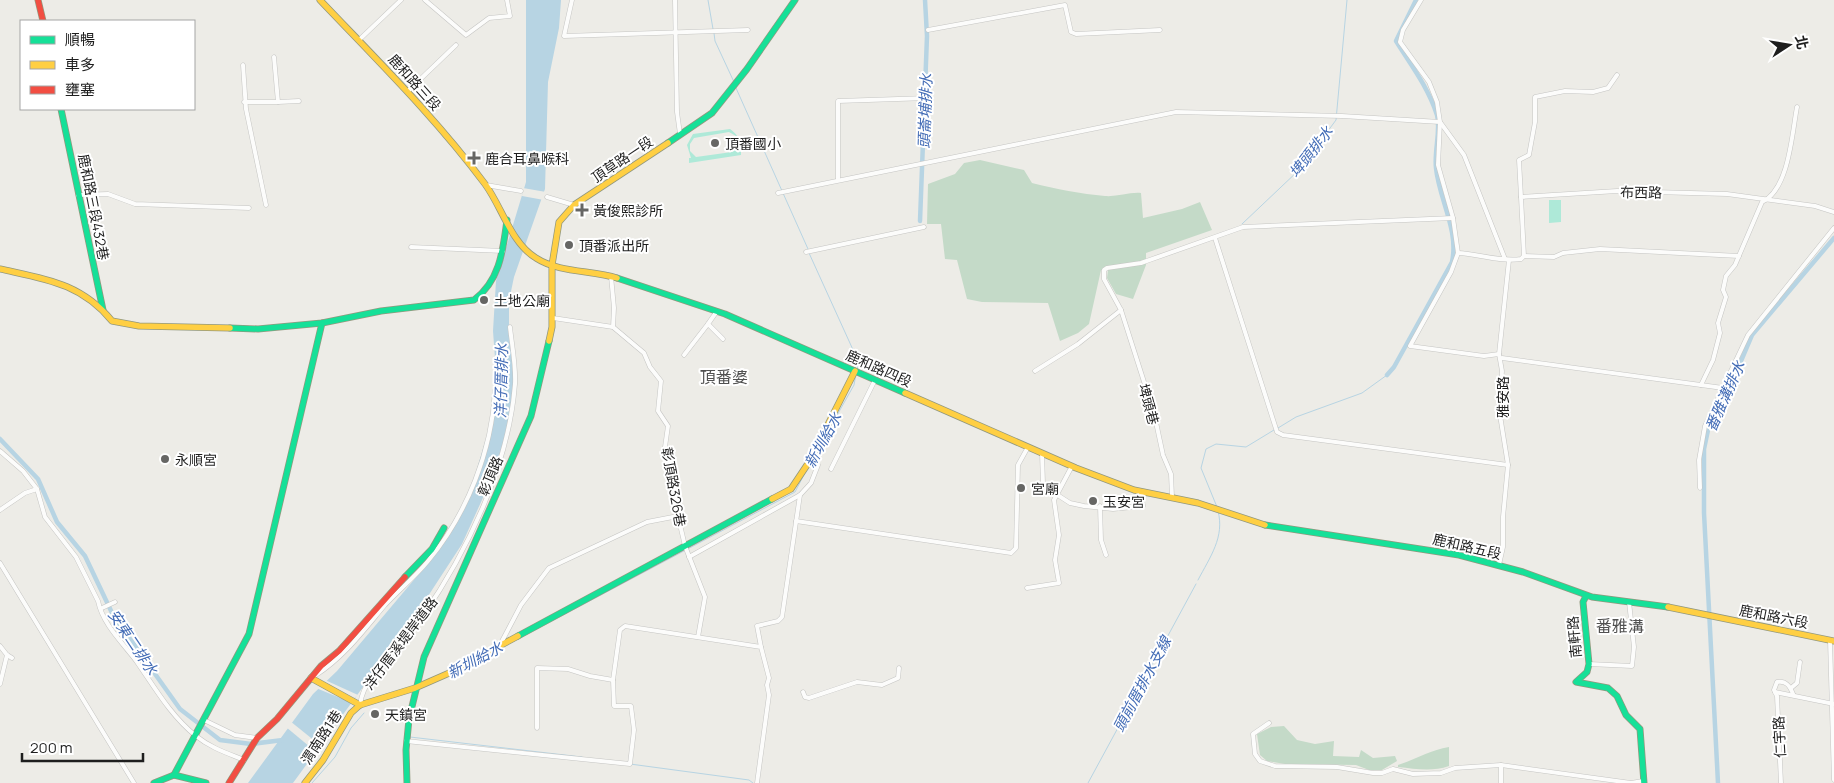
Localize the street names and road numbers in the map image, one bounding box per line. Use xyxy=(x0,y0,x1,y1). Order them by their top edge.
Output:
street label: 鹿和路三段 xyxy=(385,50,445,114)
street label: 頂草路一段 xyxy=(588,132,656,186)
street label: 鹿和路三段432巷 xyxy=(74,152,114,262)
street label: 布西路 xyxy=(1620,182,1662,202)
street label: 鹿和路四段 xyxy=(843,345,915,391)
street label: 雅安路 xyxy=(1493,376,1512,418)
street label: 埤頭巷 xyxy=(1134,381,1164,427)
street label: 彰頂路326巷 xyxy=(658,446,690,528)
street label: 彰頂路 xyxy=(473,453,507,499)
street label: 鹿和路五段 xyxy=(1431,529,1503,563)
street label: 洋仔厝溪堤岸道路 xyxy=(359,593,441,693)
street label: 鹿和路六段 xyxy=(1738,600,1810,632)
street label: 南軒路 xyxy=(1563,615,1585,659)
street label: 渭南路1巷 xyxy=(296,706,346,768)
street label: 仁宇路 xyxy=(1768,716,1790,758)

